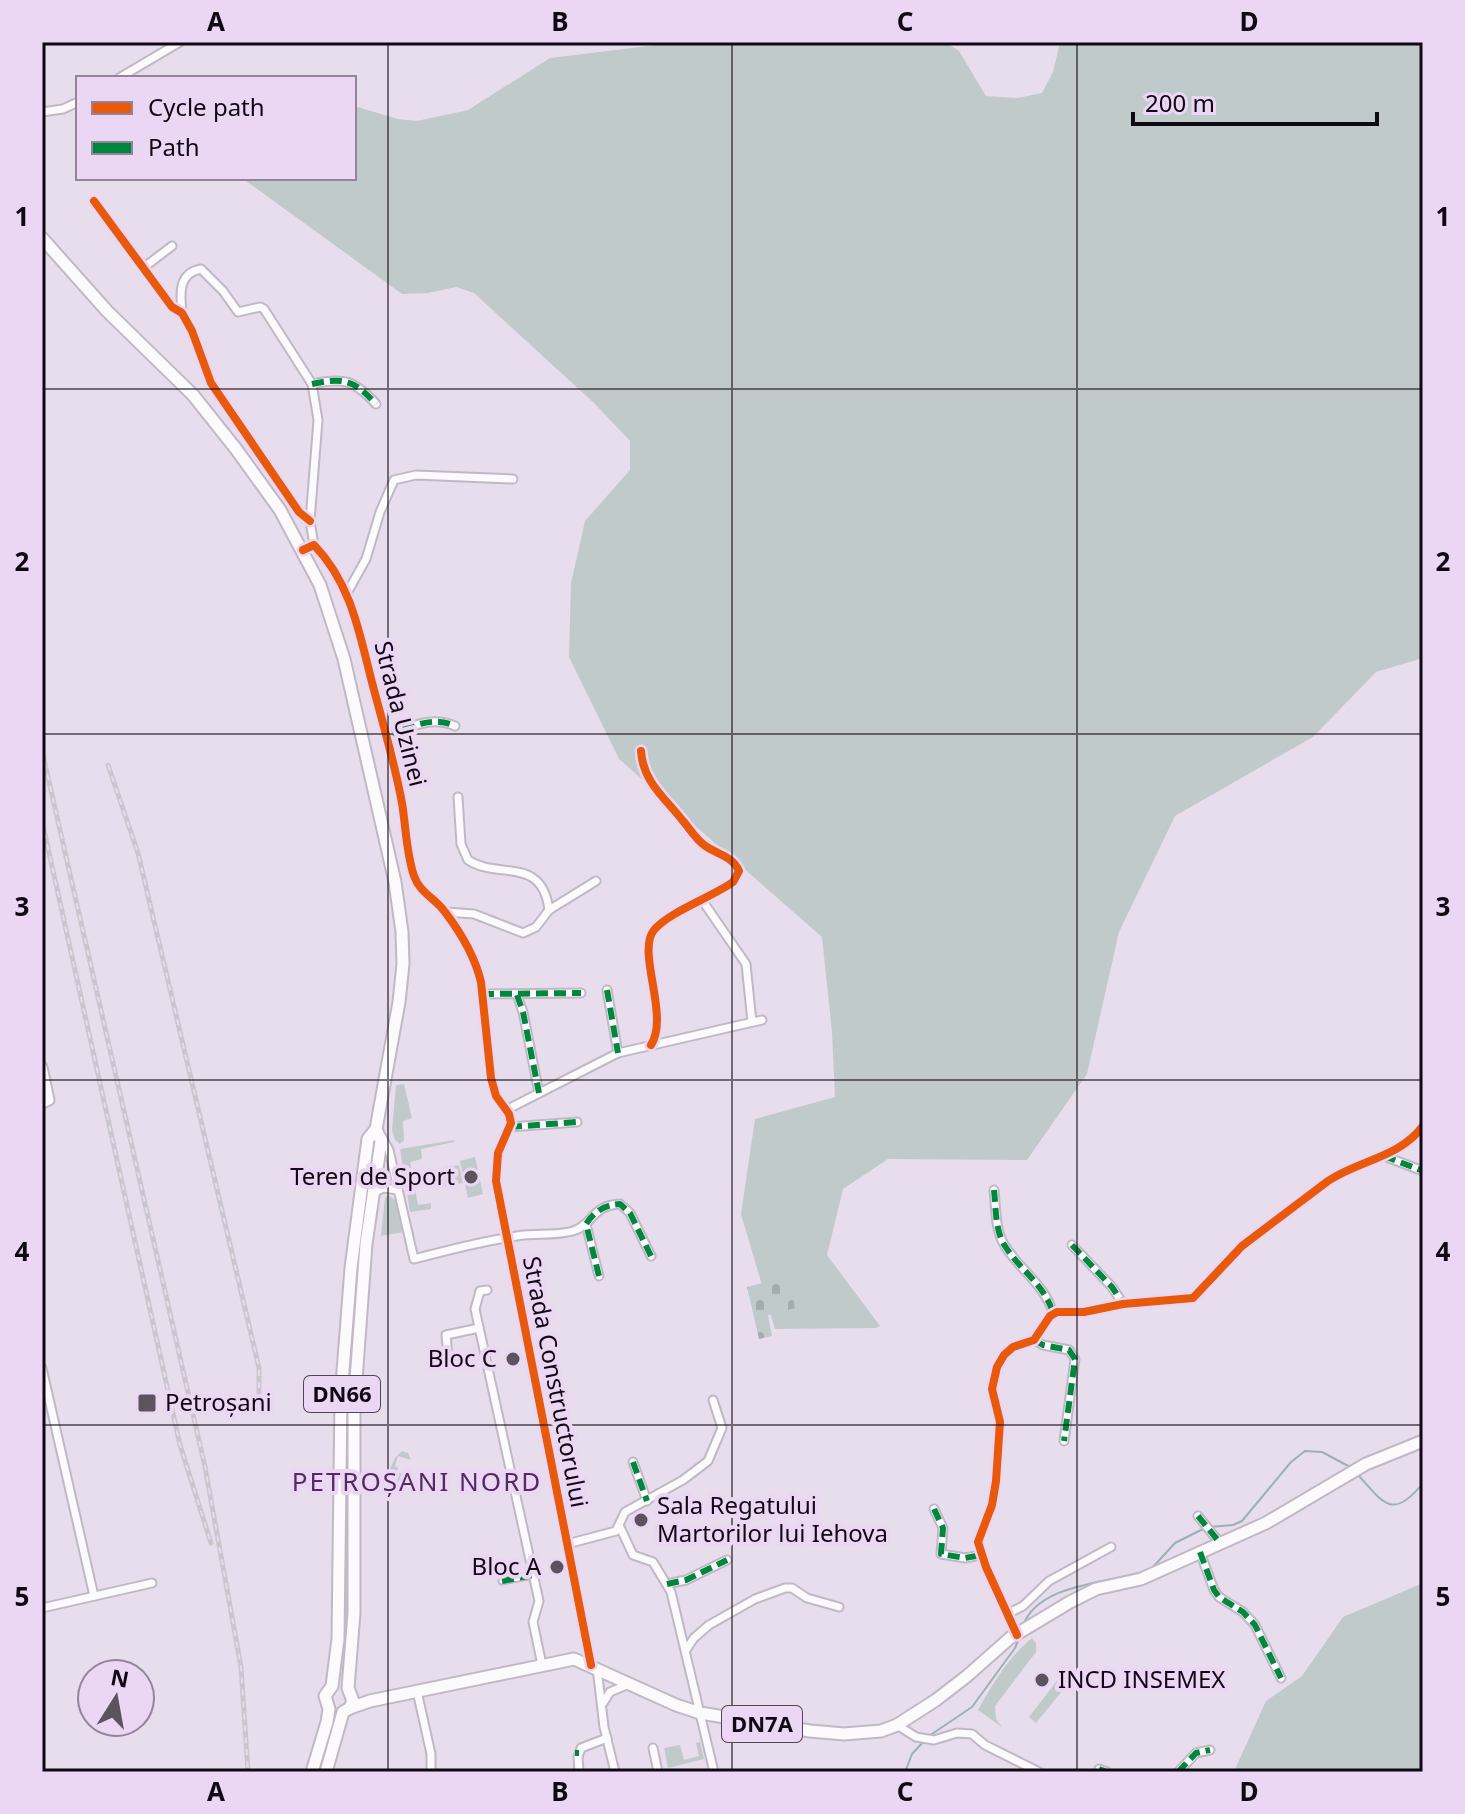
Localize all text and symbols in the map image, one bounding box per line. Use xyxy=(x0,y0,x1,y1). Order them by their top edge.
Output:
text: A xyxy=(207,3,225,39)
text: B xyxy=(551,3,569,39)
text: C xyxy=(897,3,913,39)
text: D xyxy=(1239,3,1259,39)
legend xyxy=(76,76,356,180)
scale bar xyxy=(1133,76,1377,126)
text: 200 m xyxy=(1145,86,1215,119)
text: Cycle path xyxy=(148,90,265,123)
text: Path xyxy=(148,130,199,163)
text: 1 xyxy=(15,198,29,234)
text: 1 xyxy=(1436,198,1450,234)
text: 2 xyxy=(15,543,30,579)
text: 2 xyxy=(1436,543,1451,579)
street label: Strada Uzinei xyxy=(367,637,435,790)
text: 3 xyxy=(15,888,29,924)
text: 3 xyxy=(1436,888,1450,924)
place label: Teren de Sport xyxy=(290,1159,455,1192)
marker: Teren de Sport xyxy=(462,1168,480,1186)
text: 4 xyxy=(15,1233,30,1269)
text: 4 xyxy=(1436,1233,1451,1269)
street label: Strada Constructorului xyxy=(516,1253,597,1510)
place label: Bloc C xyxy=(428,1341,497,1374)
marker: Bloc C xyxy=(504,1350,522,1368)
road number: DN66 xyxy=(304,1376,380,1412)
place label: Petroșani xyxy=(165,1385,272,1418)
marker: Petroșani xyxy=(136,1392,158,1414)
district label: PETROȘANI NORD xyxy=(292,1463,542,1499)
place label: Sala Regatului Martorilor lui Iehova xyxy=(657,1488,888,1549)
marker: Sala Regatului Martorilor lui Iehova xyxy=(632,1511,650,1529)
place label: Bloc A xyxy=(472,1549,542,1582)
marker: Bloc A xyxy=(548,1558,566,1576)
text: 5 xyxy=(15,1578,29,1614)
text: 5 xyxy=(1436,1578,1450,1614)
north arrow xyxy=(76,1658,156,1738)
text: N xyxy=(108,1661,132,1694)
place label: INCD INSEMEX xyxy=(1058,1662,1225,1695)
marker: INCD INSEMEX xyxy=(1033,1671,1051,1689)
road number: DN7A xyxy=(722,1706,802,1742)
text: A xyxy=(207,1773,225,1809)
text: B xyxy=(551,1773,569,1809)
text: C xyxy=(897,1773,913,1809)
text: D xyxy=(1239,1773,1259,1809)

